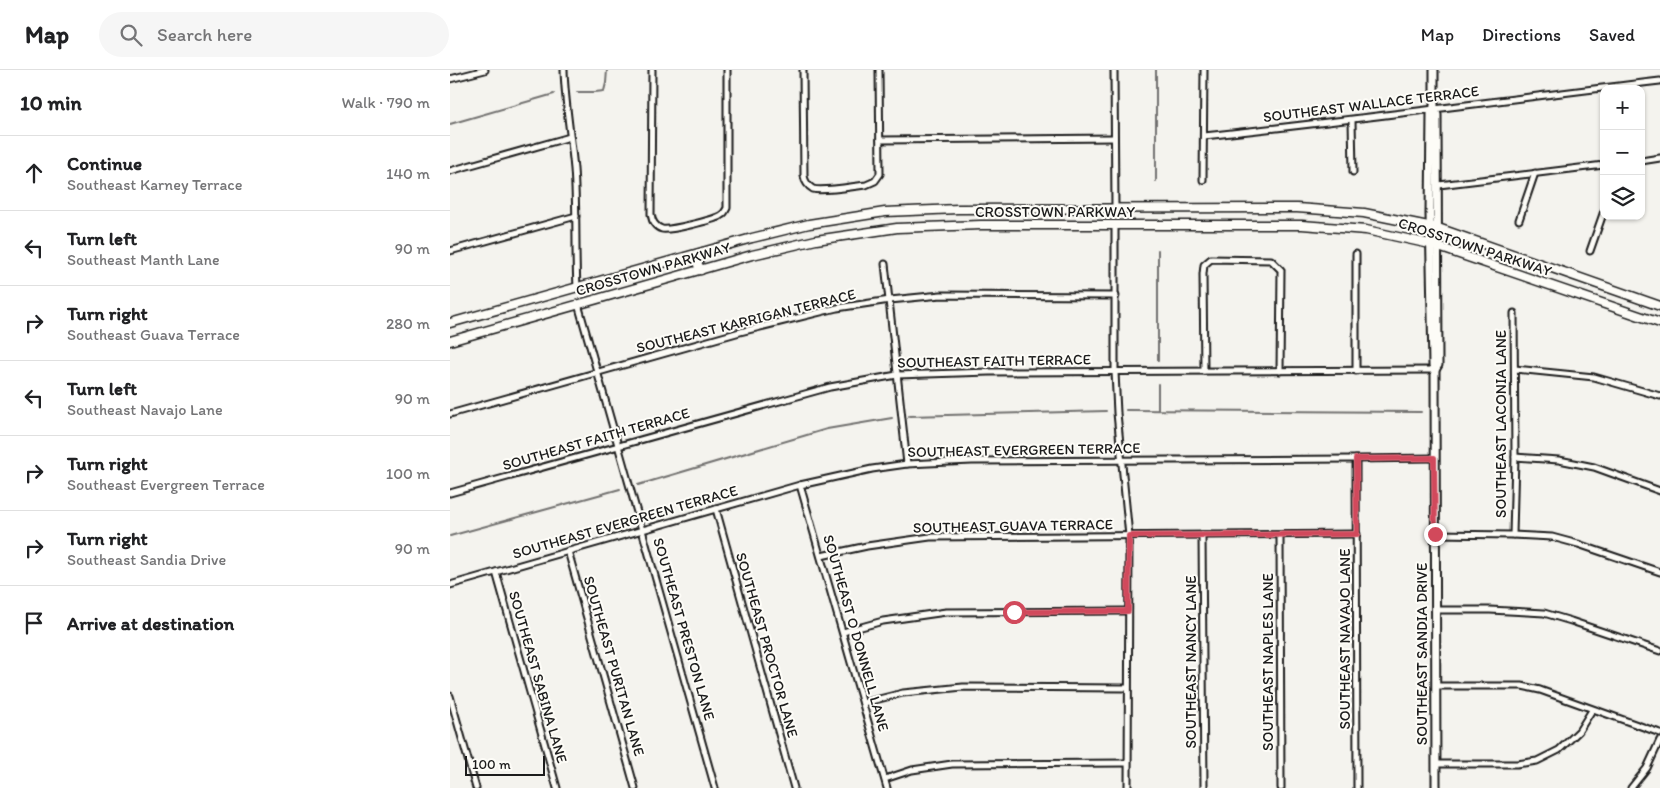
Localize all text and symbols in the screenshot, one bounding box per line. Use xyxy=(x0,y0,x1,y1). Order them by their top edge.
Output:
search box xyxy=(99,12,449,57)
text: Map xyxy=(25,20,69,49)
icon: search xyxy=(117,21,145,49)
text: Search here xyxy=(157,23,252,46)
text: Map xyxy=(1421,24,1454,46)
text: Directions xyxy=(1482,24,1561,46)
text: Saved xyxy=(1589,24,1635,46)
street label: SOUTHEAST WALLACE TERRACE xyxy=(1262,82,1480,126)
map controls xyxy=(1600,85,1645,220)
button: + xyxy=(1600,85,1645,130)
text: 10 min xyxy=(20,90,82,115)
text: Walk · 790 m xyxy=(342,93,430,112)
button: − xyxy=(1600,130,1645,175)
text: Continue xyxy=(67,152,142,175)
icon: ahead xyxy=(20,159,48,187)
text: 140 m xyxy=(386,164,430,183)
text: Southeast Karney Terrace xyxy=(67,175,243,194)
button: layers xyxy=(1600,175,1645,220)
street label: CROSSTOWN PARKWAY xyxy=(975,203,1136,221)
street label: CROSSTOWN PARKWAY xyxy=(1396,214,1554,280)
text: Turn left xyxy=(67,227,137,250)
icon: left xyxy=(20,234,48,262)
street label: CROSSTOWN PARKWAY xyxy=(574,238,733,300)
text: 90 m xyxy=(395,239,430,258)
text: Southeast Manth Lane xyxy=(67,250,220,269)
street label: SOUTHEAST KARRIGAN TERRACE xyxy=(634,285,858,357)
text: Turn right xyxy=(67,302,148,325)
icon: right xyxy=(20,309,48,337)
text: 280 m xyxy=(386,314,430,333)
text: Southeast Guava Terrace xyxy=(67,325,240,344)
street label: SOUTHEAST LACONIA LANE xyxy=(1492,330,1510,518)
street label: SOUTHEAST FAITH TERRACE xyxy=(897,350,1091,372)
text: Turn left xyxy=(67,377,137,400)
icon: left xyxy=(20,384,48,412)
text: 90 m xyxy=(395,389,430,408)
text: Southeast Navajo Lane xyxy=(67,400,223,419)
street label: SOUTHEAST FAITH TERRACE xyxy=(500,404,692,474)
street label: SOUTHEAST EVERGREEN TERRACE xyxy=(907,439,1141,461)
text: Turn right xyxy=(67,452,148,475)
icon: right xyxy=(20,459,48,487)
text: 100 m xyxy=(386,464,430,483)
text: Southeast Evergreen Terrace xyxy=(67,475,265,494)
street label: SOUTHEAST EVERGREEN TERRACE xyxy=(510,481,740,563)
street label: SOUTHEAST GUAVA TERRACE xyxy=(913,515,1113,537)
route end xyxy=(1424,523,1447,546)
text: Turn right xyxy=(67,527,148,550)
street label: SOUTHEAST O DONNELL LANE xyxy=(819,533,893,733)
icon: right xyxy=(20,534,48,562)
street label: SOUTHEAST PRESTON LANE xyxy=(649,536,719,722)
text: 90 m xyxy=(395,539,430,558)
street label: SOUTHEAST NAVAJO LANE xyxy=(1336,548,1354,730)
text: Southeast Sandia Drive xyxy=(67,550,226,569)
street label: SOUTHEAST PROCTOR LANE xyxy=(732,550,802,740)
street label: SOUTHEAST SANDIA DRIVE xyxy=(1413,563,1431,745)
street label: SOUTHEAST NAPLES LANE xyxy=(1259,573,1277,751)
street label: SOUTHEAST PURITAN LANE xyxy=(580,574,648,758)
street label: SOUTHEAST NANCY LANE xyxy=(1182,575,1200,749)
street label: SOUTHEAST SABINA LANE xyxy=(505,589,571,765)
route start xyxy=(1003,601,1026,624)
icon: arrive xyxy=(20,609,48,637)
text: Arrive at destination xyxy=(67,612,234,635)
scale bar xyxy=(465,753,545,776)
text: 100 m xyxy=(472,756,511,773)

